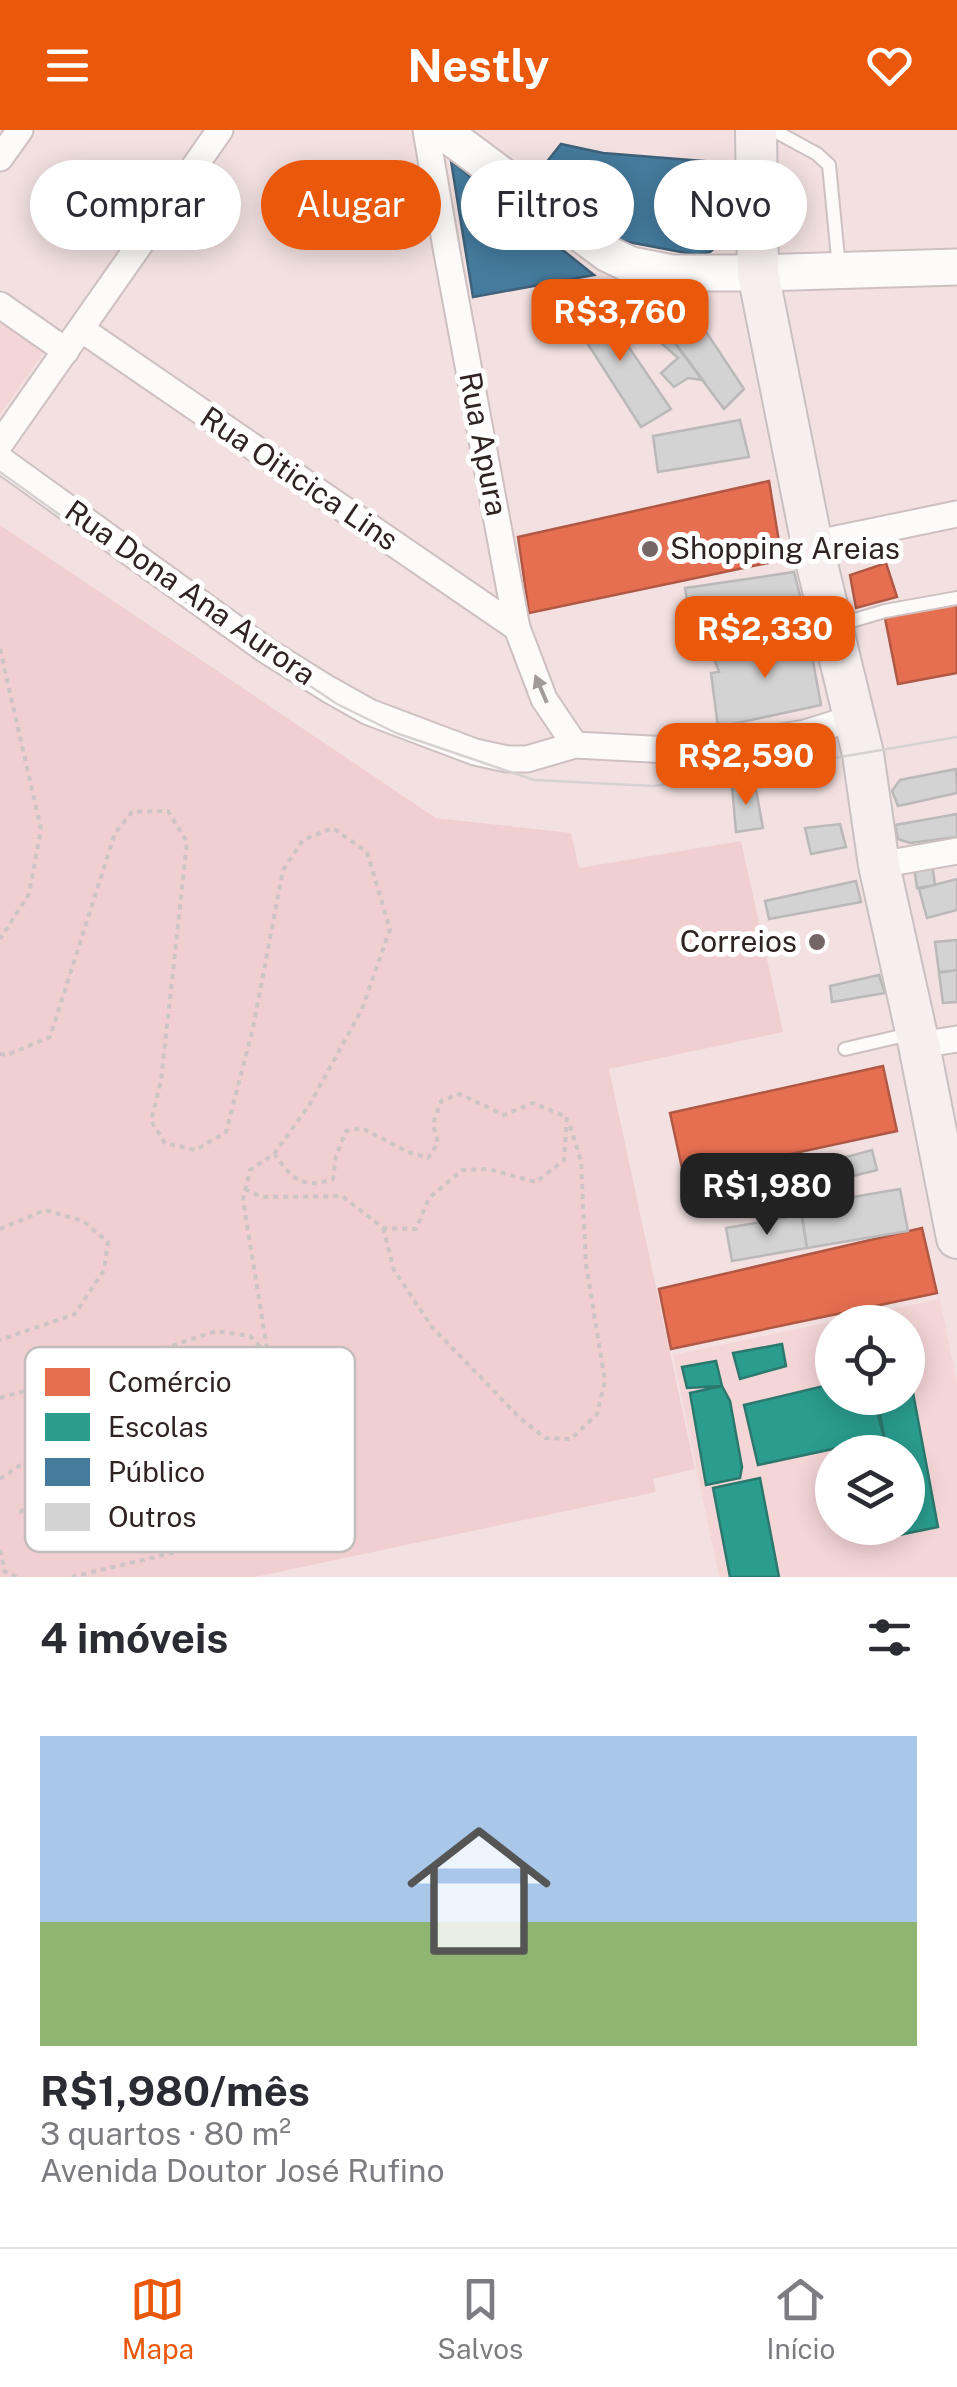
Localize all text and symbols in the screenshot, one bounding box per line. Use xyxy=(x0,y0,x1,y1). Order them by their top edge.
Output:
icon: menu xyxy=(40,38,95,93)
icon: heart xyxy=(862,38,917,93)
text: Nestly xyxy=(408,39,549,92)
chip: Comprar xyxy=(30,160,241,250)
chip: Alugar xyxy=(261,160,441,250)
chip: Filtros xyxy=(461,160,634,250)
chip: Novo xyxy=(654,160,807,250)
pin: R$3,760 xyxy=(528,279,712,364)
text: R$3,760 xyxy=(554,293,686,330)
street label: Rua Apura xyxy=(452,369,516,519)
street label: Rua Oiticica Lins xyxy=(194,399,405,558)
street label: Rua Dona Ana Aurora xyxy=(58,492,323,692)
place label: Shopping Areias xyxy=(670,530,900,566)
marker: Shopping Areias xyxy=(639,538,661,560)
pin: R$2,330 xyxy=(673,596,857,681)
text: R$2,330 xyxy=(697,610,833,647)
one-way arrow xyxy=(533,674,549,704)
pin: R$2,590 xyxy=(654,723,838,808)
text: R$2,590 xyxy=(678,737,814,774)
place label: Correios xyxy=(680,923,797,959)
marker: Correios xyxy=(806,931,828,953)
pin: R$1,980 xyxy=(675,1153,859,1238)
text: R$1,980 xyxy=(702,1167,832,1204)
map controls xyxy=(815,1305,925,1545)
button: locate xyxy=(815,1305,925,1415)
legend xyxy=(25,1347,355,1552)
text: Comércio xyxy=(108,1365,232,1398)
text: Escolas xyxy=(108,1410,208,1443)
button: layers xyxy=(815,1435,925,1545)
text: Público xyxy=(108,1455,205,1488)
text: Outros xyxy=(108,1500,196,1533)
icon: filters xyxy=(862,1610,917,1665)
text: 4 imóveis xyxy=(40,1613,228,1662)
icon: home xyxy=(389,1801,569,1981)
text: R$1,980/mês xyxy=(40,2066,310,2115)
text: 3 quartos · 80 m² xyxy=(40,2115,291,2152)
text: Avenida Doutor José Rufino xyxy=(40,2152,445,2189)
tab: Mapa xyxy=(122,2272,194,2365)
tab: Salvos xyxy=(437,2272,523,2365)
tab: Início xyxy=(767,2272,835,2365)

